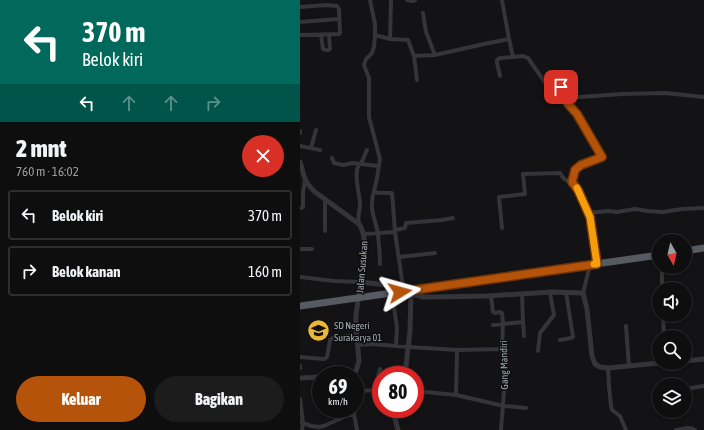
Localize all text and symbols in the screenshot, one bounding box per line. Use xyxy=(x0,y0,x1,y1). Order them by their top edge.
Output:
icon: left xyxy=(16,16,68,68)
text: 370 m xyxy=(82,16,145,48)
text: Belok kiri xyxy=(82,49,143,70)
pin xyxy=(544,70,578,104)
icon: arrive xyxy=(550,76,572,98)
icon: left xyxy=(76,92,98,114)
icon: ahead xyxy=(118,92,140,114)
icon: ahead xyxy=(160,92,182,114)
icon: right xyxy=(202,92,224,114)
text: 2 mnt xyxy=(16,135,66,162)
button: close xyxy=(242,135,284,177)
text: 760 m · 16:02 xyxy=(16,164,79,179)
icon: left xyxy=(18,204,40,226)
text: Belok kiri xyxy=(52,207,103,224)
text: 370 m xyxy=(248,207,282,224)
north arrow xyxy=(652,234,692,274)
map controls xyxy=(652,234,692,418)
street label: Jalan Susukan xyxy=(354,240,370,294)
icon: right xyxy=(18,260,40,282)
text: Belok kanan xyxy=(52,263,121,280)
text: 160 m xyxy=(248,263,282,280)
position arrow xyxy=(379,271,421,313)
button: sound xyxy=(652,282,692,322)
school or university icon: SD Negeri Surakarya 01 xyxy=(305,318,331,344)
place label: SD Negeri Surakarya 01 xyxy=(334,320,382,343)
button: search xyxy=(652,330,692,370)
street label: Gang Mandiri xyxy=(498,340,510,390)
speed limit sign: 80 xyxy=(372,366,424,418)
text: 69 xyxy=(329,375,347,398)
button: Keluar xyxy=(16,376,146,422)
button: Bagikan xyxy=(154,376,284,422)
button: layers xyxy=(652,378,692,418)
text: km/h xyxy=(328,396,348,407)

